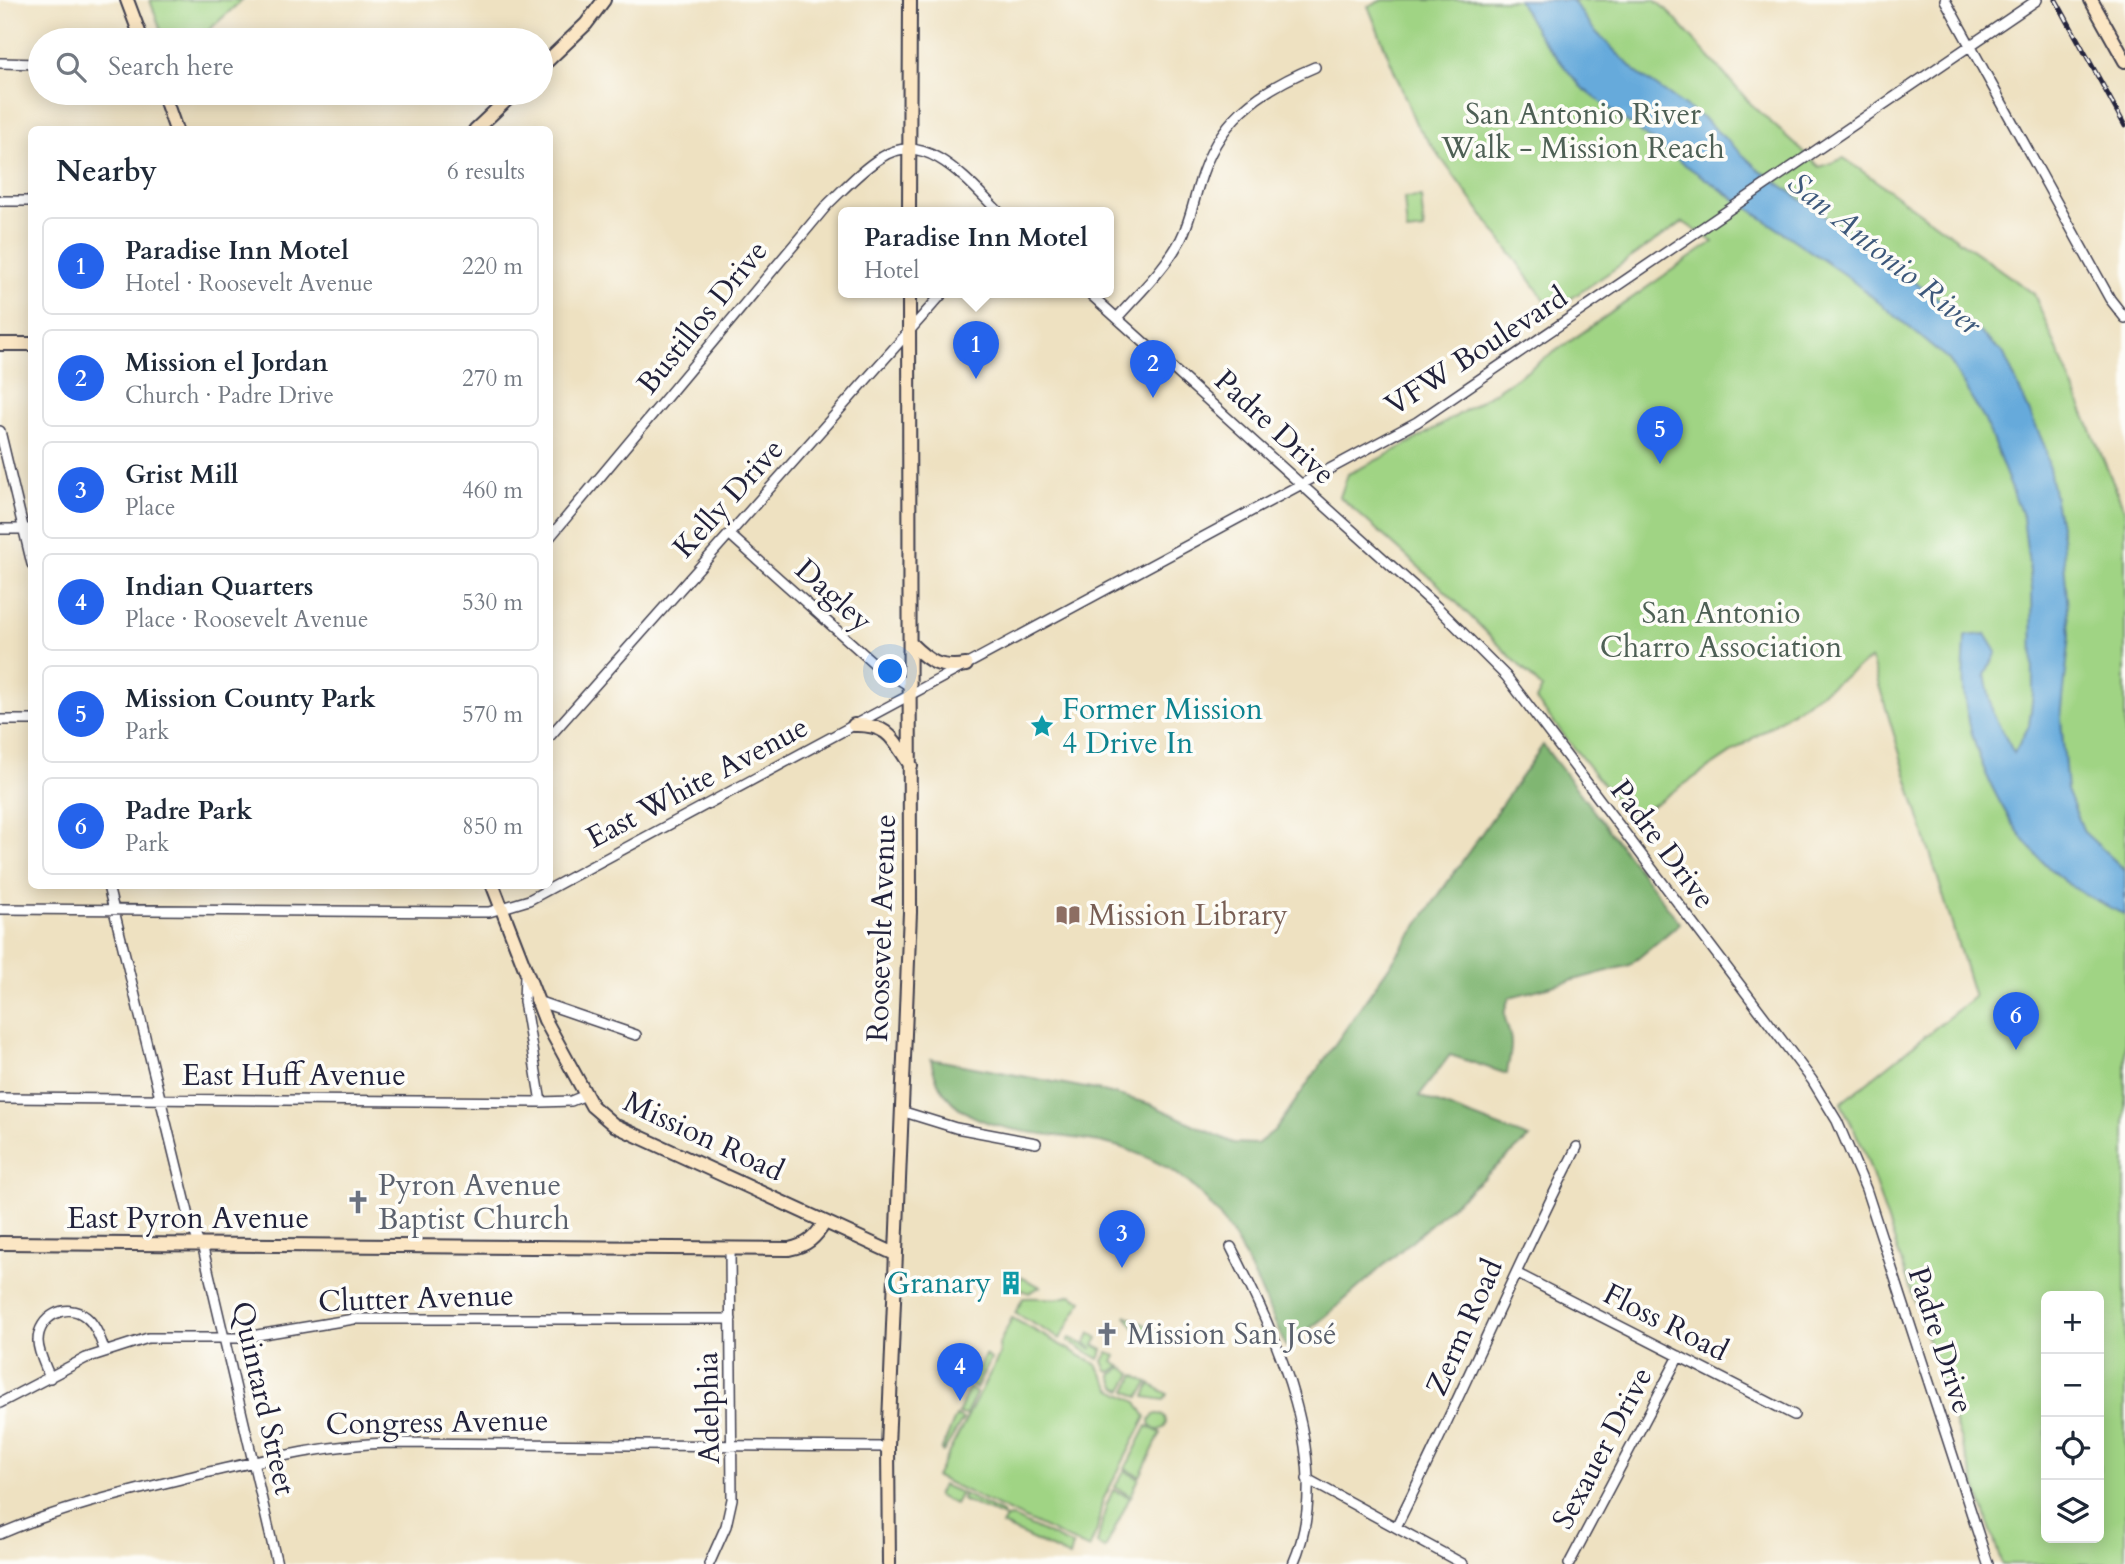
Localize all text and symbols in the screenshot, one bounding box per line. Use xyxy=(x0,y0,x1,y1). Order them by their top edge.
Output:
search box xyxy=(28,28,553,105)
icon: search xyxy=(52,48,90,86)
text: Search here xyxy=(108,49,234,84)
park label: San Antonio River Walk - Mission Reach xyxy=(1440,94,1725,169)
text: Nearby xyxy=(56,151,157,192)
text: 6 results xyxy=(447,156,525,187)
water label: San Antonio River xyxy=(1778,162,1992,347)
popup xyxy=(838,207,1114,298)
text: Paradise Inn Motel xyxy=(864,220,1088,255)
street label: Bustillos Drive xyxy=(628,232,777,403)
text: Paradise Inn Motel xyxy=(125,233,349,268)
text: 1 xyxy=(75,251,87,282)
text: 220 m xyxy=(462,251,523,282)
text: Hotel xyxy=(864,255,919,286)
text: Hotel · Roosevelt Avenue xyxy=(125,268,373,299)
street label: VFW Boulevard xyxy=(1377,277,1575,426)
pin: 1 xyxy=(953,321,999,379)
pin: 2 xyxy=(1130,340,1176,398)
text: Mission el Jordan xyxy=(125,345,328,380)
street label: Padre Drive xyxy=(1205,361,1344,494)
text: 2 xyxy=(75,363,87,394)
text: 270 m xyxy=(462,363,523,394)
text: Church · Padre Drive xyxy=(125,380,334,411)
pin: 5 xyxy=(1637,406,1683,464)
street label: Kelly Drive xyxy=(664,430,793,567)
text: Grist Mill xyxy=(125,457,238,492)
text: 3 xyxy=(75,475,87,506)
text: 460 m xyxy=(462,475,523,506)
text: Place xyxy=(125,492,175,523)
street label: Dagley xyxy=(786,550,881,641)
text: Indian Quarters xyxy=(125,569,313,604)
text: 4 xyxy=(75,587,87,618)
text: 530 m xyxy=(462,587,523,618)
park label: San Antonio Charro Association xyxy=(1600,593,1842,668)
text: Place · Roosevelt Avenue xyxy=(125,604,368,635)
your location xyxy=(873,654,907,688)
text: Mission County Park xyxy=(125,681,376,716)
place label: Former Mission 4 Drive In xyxy=(1062,689,1263,764)
text: 5 xyxy=(75,699,87,730)
text: 570 m xyxy=(462,699,523,730)
street label: East White Avenue xyxy=(579,707,815,858)
place icon: Former Mission 4 Drive In xyxy=(1028,712,1056,740)
text: Park xyxy=(125,716,169,747)
street label: Padre Drive xyxy=(1601,771,1725,917)
text: Padre Park xyxy=(125,793,252,828)
text: 6 xyxy=(75,811,87,842)
text: 850 m xyxy=(462,811,523,842)
street label: Roosevelt Avenue xyxy=(857,813,906,1043)
text: Park xyxy=(125,828,169,859)
place label: Mission Library xyxy=(1088,895,1288,936)
library icon: Mission Library xyxy=(1054,901,1082,929)
pin: 6 xyxy=(1993,992,2039,1050)
street label: East Huff Avenue xyxy=(182,1055,406,1096)
street label: Mission Road xyxy=(617,1081,791,1191)
place label: Pyron Avenue Baptist Church xyxy=(378,1165,570,1240)
church icon: Pyron Avenue Baptist Church xyxy=(344,1188,372,1216)
street label: East Pyron Avenue xyxy=(67,1198,309,1239)
pin: 3 xyxy=(1099,1210,1145,1268)
street label: Zerm Road xyxy=(1416,1252,1513,1402)
street label: Padre Drive xyxy=(1898,1262,1983,1419)
place label: Granary xyxy=(887,1263,991,1304)
building icon: Granary xyxy=(997,1269,1025,1297)
street label: Floss Road xyxy=(1596,1274,1735,1371)
street label: Clutter Avenue xyxy=(317,1275,515,1322)
map controls xyxy=(2041,1291,2104,1543)
button: + xyxy=(2041,1291,2104,1354)
street label: Quintard Street xyxy=(221,1297,306,1499)
place label: Mission San José xyxy=(1127,1314,1337,1355)
church icon: Mission San José xyxy=(1093,1320,1121,1348)
pin: 4 xyxy=(937,1343,983,1401)
street label: Adelphia xyxy=(687,1351,730,1465)
button: − xyxy=(2041,1354,2104,1417)
street label: Sexauer Drive xyxy=(1543,1360,1662,1537)
street label: Congress Avenue xyxy=(325,1400,549,1445)
button: locate xyxy=(2041,1417,2104,1480)
button: layers xyxy=(2041,1480,2104,1543)

